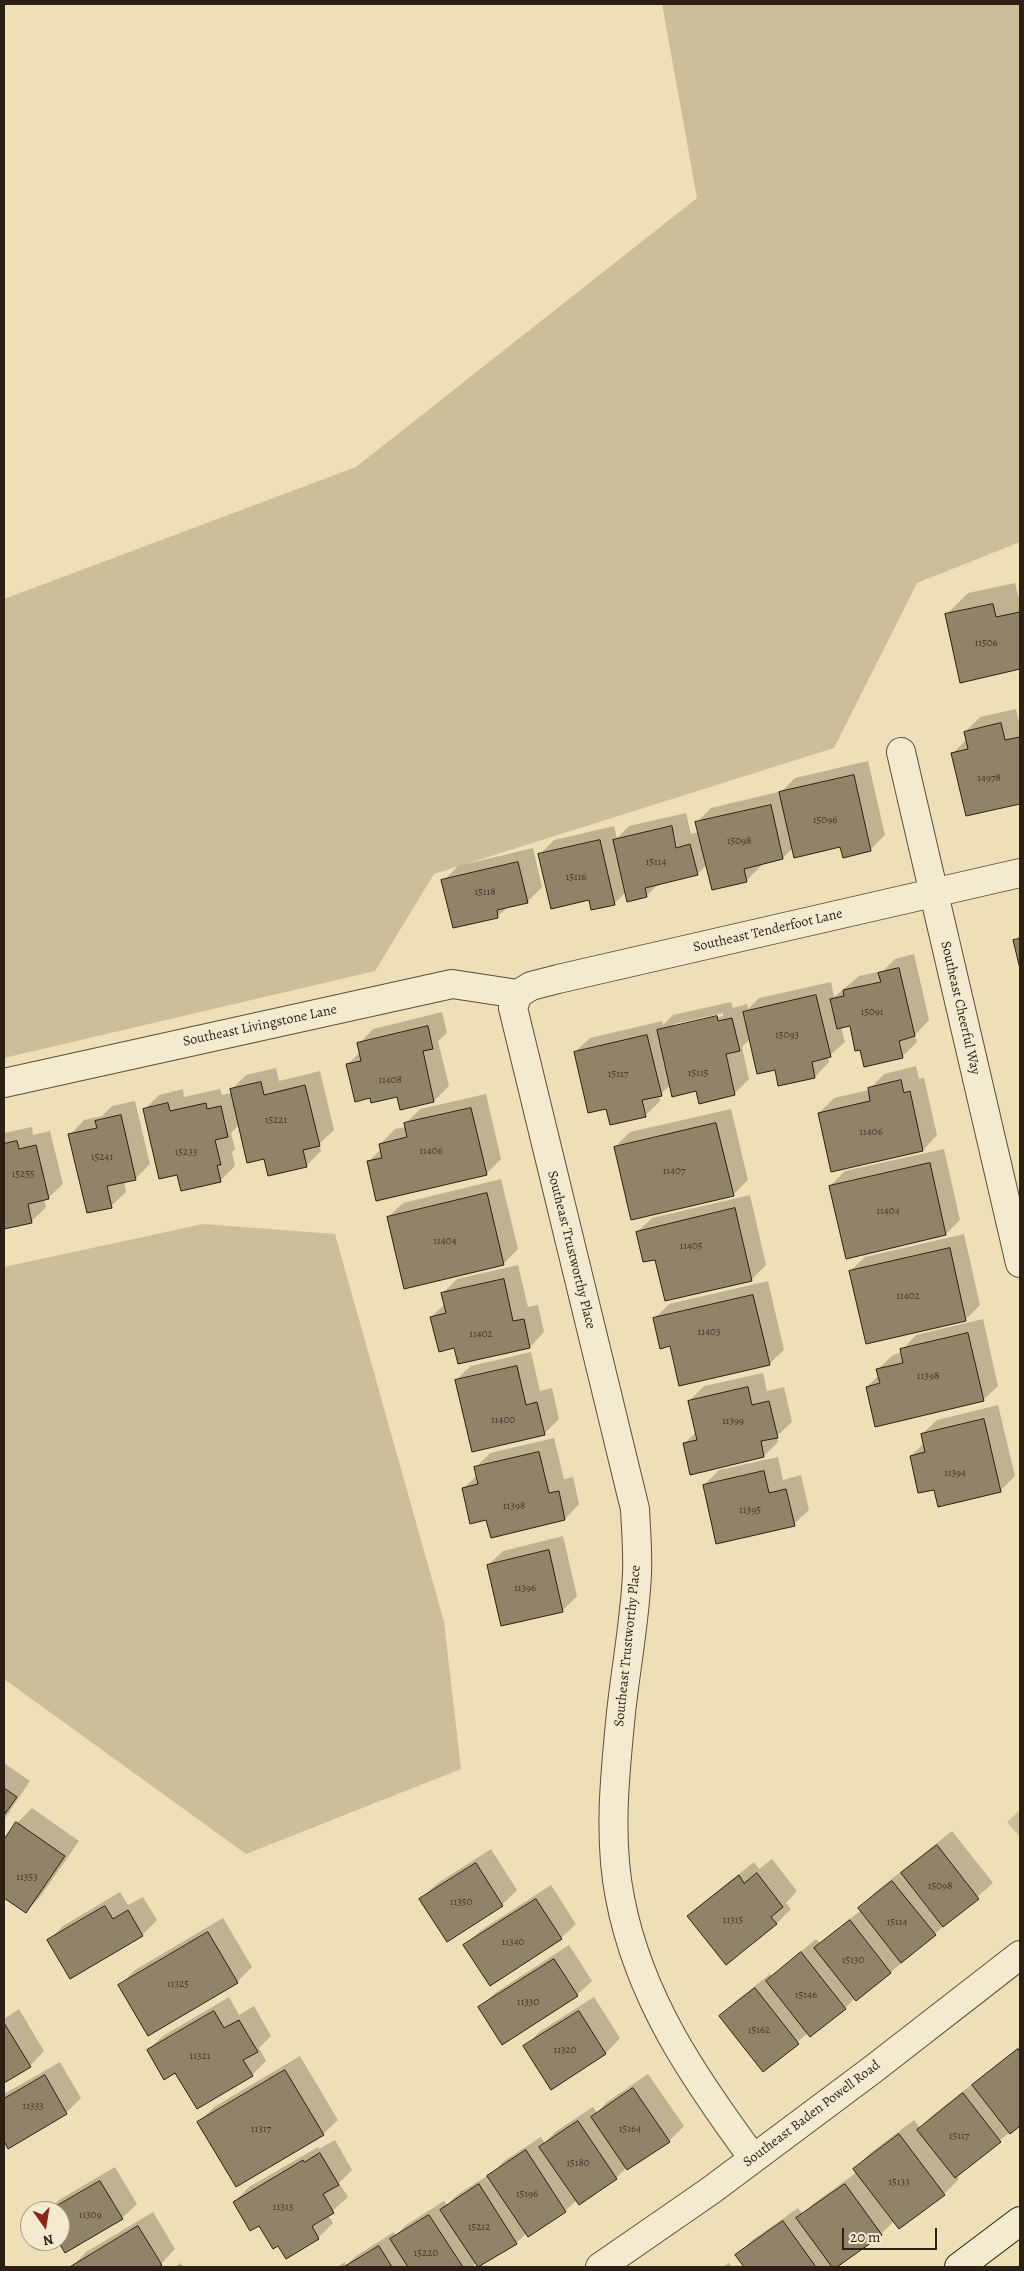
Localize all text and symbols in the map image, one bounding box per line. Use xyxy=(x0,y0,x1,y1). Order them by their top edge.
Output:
house number: 11506 xyxy=(974,636,998,650)
house number: 14978 xyxy=(977,771,1001,785)
house number: 15096 xyxy=(813,813,837,827)
house number: 15098 xyxy=(727,834,751,848)
house number: 15114 xyxy=(646,855,666,869)
house number: 15116 xyxy=(565,870,587,884)
house number: 15118 xyxy=(474,885,496,899)
street label: Southeast Tenderfoot Lane xyxy=(692,906,844,956)
street label: Southeast Cheerful Way xyxy=(936,940,984,1076)
street label: Southeast Livingstone Lane xyxy=(181,1001,339,1051)
house number: 15091 xyxy=(860,1005,884,1019)
house number: 15093 xyxy=(775,1028,799,1042)
house number: 15115 xyxy=(688,1066,708,1080)
house number: 15117 xyxy=(608,1067,628,1081)
house number: 11408 xyxy=(378,1073,402,1087)
house number: 15221 xyxy=(265,1113,287,1127)
house number: 11406 xyxy=(859,1125,883,1139)
house number: 11406 xyxy=(419,1144,443,1158)
house number: 15233 xyxy=(175,1145,197,1159)
house number: 15241 xyxy=(91,1150,113,1164)
house number: 11407 xyxy=(663,1164,685,1178)
house number: 15255 xyxy=(11,1167,35,1181)
street label: Southeast Trustworthy Place xyxy=(543,1169,599,1331)
house number: 11404 xyxy=(876,1204,900,1218)
house number: 11404 xyxy=(433,1234,457,1248)
house number: 11405 xyxy=(679,1239,703,1253)
house number: 11402 xyxy=(896,1289,920,1303)
house number: 11403 xyxy=(698,1325,720,1339)
house number: 11402 xyxy=(469,1327,493,1341)
house number: 11398 xyxy=(917,1369,939,1383)
house number: 11400 xyxy=(491,1413,515,1427)
house number: 11399 xyxy=(722,1414,744,1428)
house number: 11394 xyxy=(944,1466,966,1480)
house number: 11398 xyxy=(503,1499,525,1513)
house number: 11395 xyxy=(739,1503,761,1517)
street label: Southeast Trustworthy Place xyxy=(611,1564,645,1728)
house number: 11396 xyxy=(514,1581,536,1595)
house number: 11353 xyxy=(16,1870,38,1884)
house number: 15098 xyxy=(928,1879,952,1893)
house number: 11350 xyxy=(450,1895,472,1909)
house number: 11315 xyxy=(723,1913,743,1927)
house number: 15114 xyxy=(887,1915,907,1929)
house number: 11340 xyxy=(502,1935,524,1949)
house number: 15130 xyxy=(842,1953,864,1967)
house number: 11325 xyxy=(167,1977,189,1991)
house number: 15146 xyxy=(795,1988,817,2002)
house number: 11330 xyxy=(517,1995,539,2009)
house number: 15162 xyxy=(748,2023,770,2037)
house number: 11320 xyxy=(553,2043,577,2057)
house number: 11321 xyxy=(189,2049,211,2063)
street label: Southeast Baden Powell Road xyxy=(740,2057,884,2171)
house number: 11333 xyxy=(22,2099,44,2113)
house number: 11317 xyxy=(251,2122,271,2136)
house number: 15164 xyxy=(619,2122,641,2136)
house number: 15117 xyxy=(949,2129,969,2143)
house number: 15180 xyxy=(566,2156,590,2170)
house number: 15133 xyxy=(888,2175,910,2189)
house number: 15196 xyxy=(516,2187,538,2201)
house number: 11313 xyxy=(273,2200,293,2214)
north arrow xyxy=(20,2201,70,2251)
house number: 11309 xyxy=(79,2208,101,2222)
scale bar xyxy=(844,2218,939,2250)
house number: 15212 xyxy=(468,2220,490,2234)
text: 20 m xyxy=(850,2227,881,2247)
text: N xyxy=(41,2230,55,2251)
house number: 15220 xyxy=(414,2246,438,2260)

